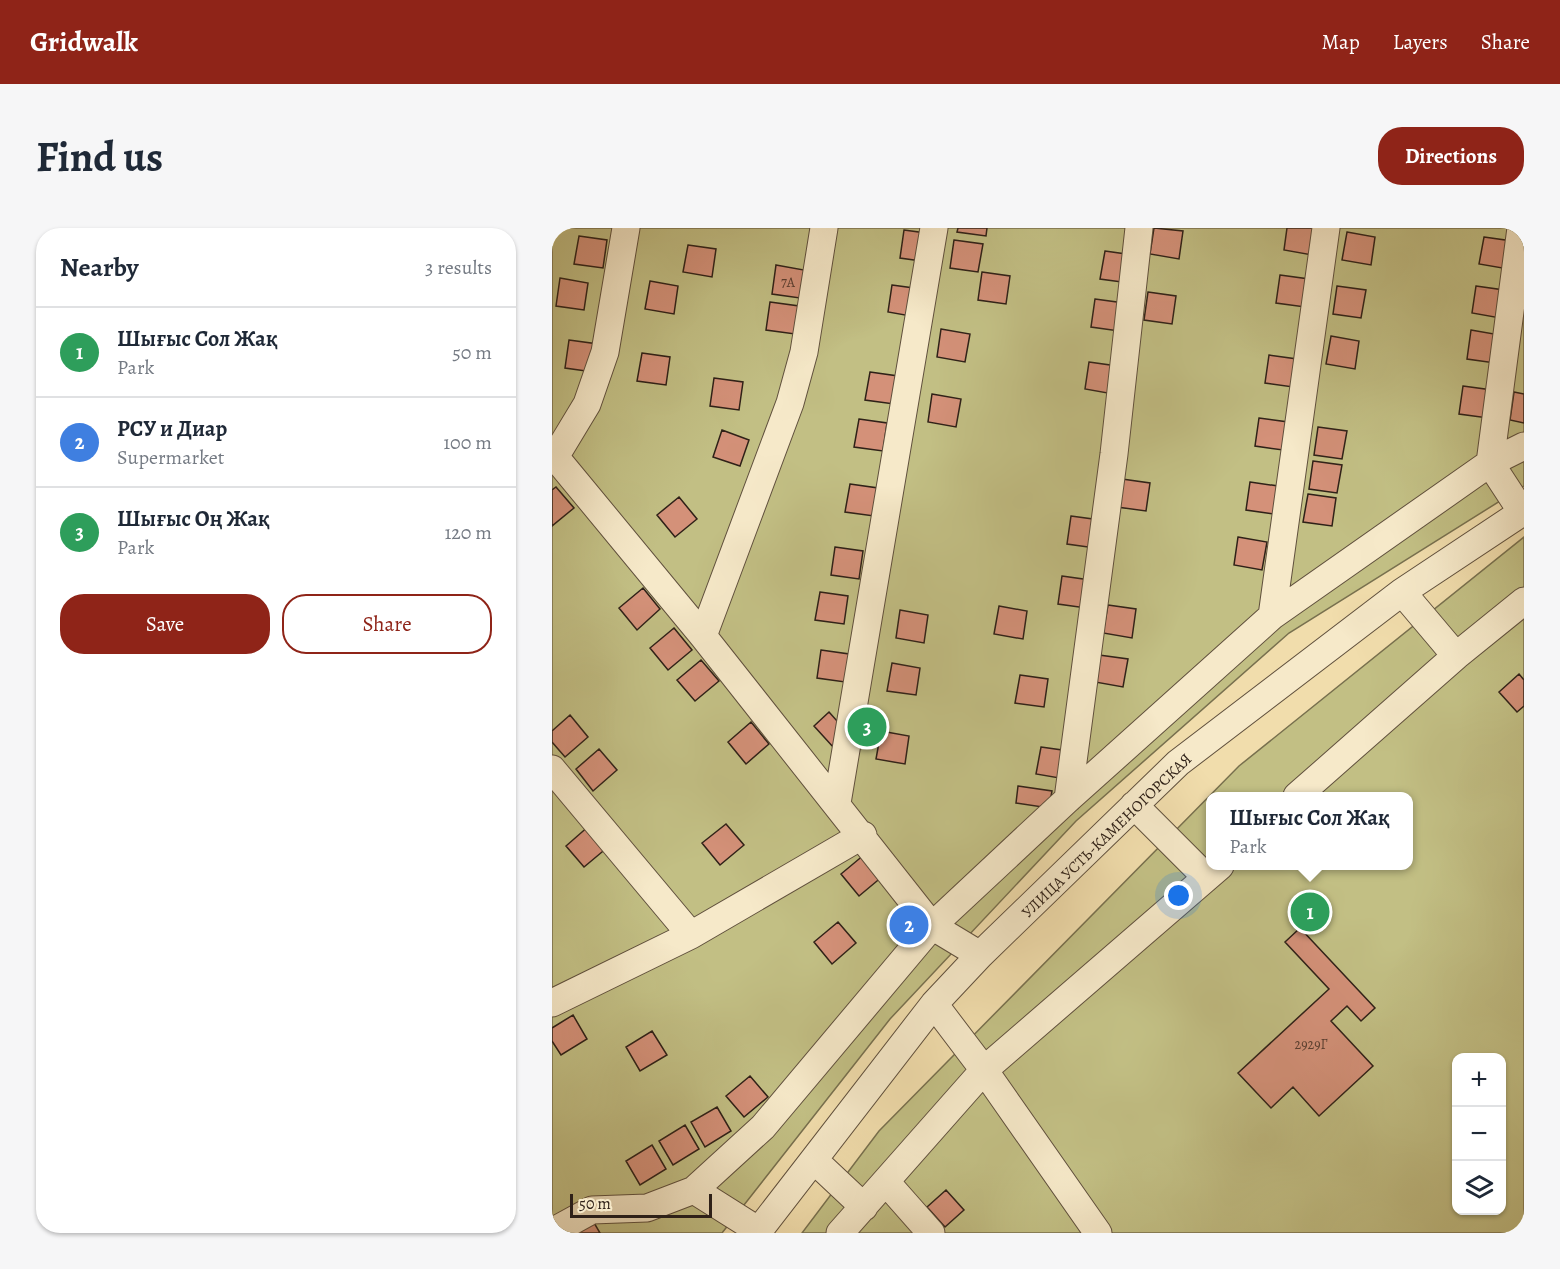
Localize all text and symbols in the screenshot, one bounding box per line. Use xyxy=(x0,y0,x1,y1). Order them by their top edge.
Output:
text: Gridwalk xyxy=(30,23,138,61)
text: Map xyxy=(1321,28,1360,56)
text: Layers xyxy=(1393,28,1448,56)
text: Share xyxy=(1481,28,1530,56)
button: Directions xyxy=(1378,127,1524,185)
text: Find us xyxy=(36,128,163,185)
text: Nearby xyxy=(60,250,139,285)
text: 3 results xyxy=(425,254,492,281)
house number: 7А xyxy=(781,273,796,292)
text: Шығыс Сол Жақ xyxy=(117,324,278,354)
text: 1 xyxy=(76,339,83,366)
text: 50 m xyxy=(452,339,492,366)
text: Park xyxy=(117,354,155,381)
text: РСУ и Диар xyxy=(117,414,227,444)
text: 2 xyxy=(75,429,84,456)
text: 100 m xyxy=(443,429,492,456)
text: Supermarket xyxy=(117,444,224,471)
text: Шығыс Оң Жақ xyxy=(117,504,270,534)
text: 3 xyxy=(75,519,84,546)
text: 120 m xyxy=(444,519,492,546)
text: Park xyxy=(117,534,155,561)
button: Save xyxy=(60,594,270,654)
button: Share xyxy=(282,594,492,654)
pin: 3 xyxy=(848,704,886,750)
street label: УЛИЦА УСТЬ-КАМЕНОГОРСКАЯ xyxy=(1017,748,1197,923)
popup xyxy=(1206,792,1413,870)
text: Шығыс Сол Жақ xyxy=(1229,803,1390,833)
text: Park xyxy=(1229,833,1267,860)
your location xyxy=(1164,881,1193,910)
pin: 1 xyxy=(1290,890,1329,934)
pin: 2 xyxy=(890,902,928,948)
house number: 2929Г xyxy=(1295,1035,1328,1054)
map controls xyxy=(1452,1053,1506,1215)
button: + xyxy=(1452,1053,1506,1107)
button: − xyxy=(1452,1107,1506,1161)
button: layers xyxy=(1452,1161,1506,1215)
scale bar xyxy=(570,1191,712,1218)
text: 50 m xyxy=(579,1193,611,1215)

